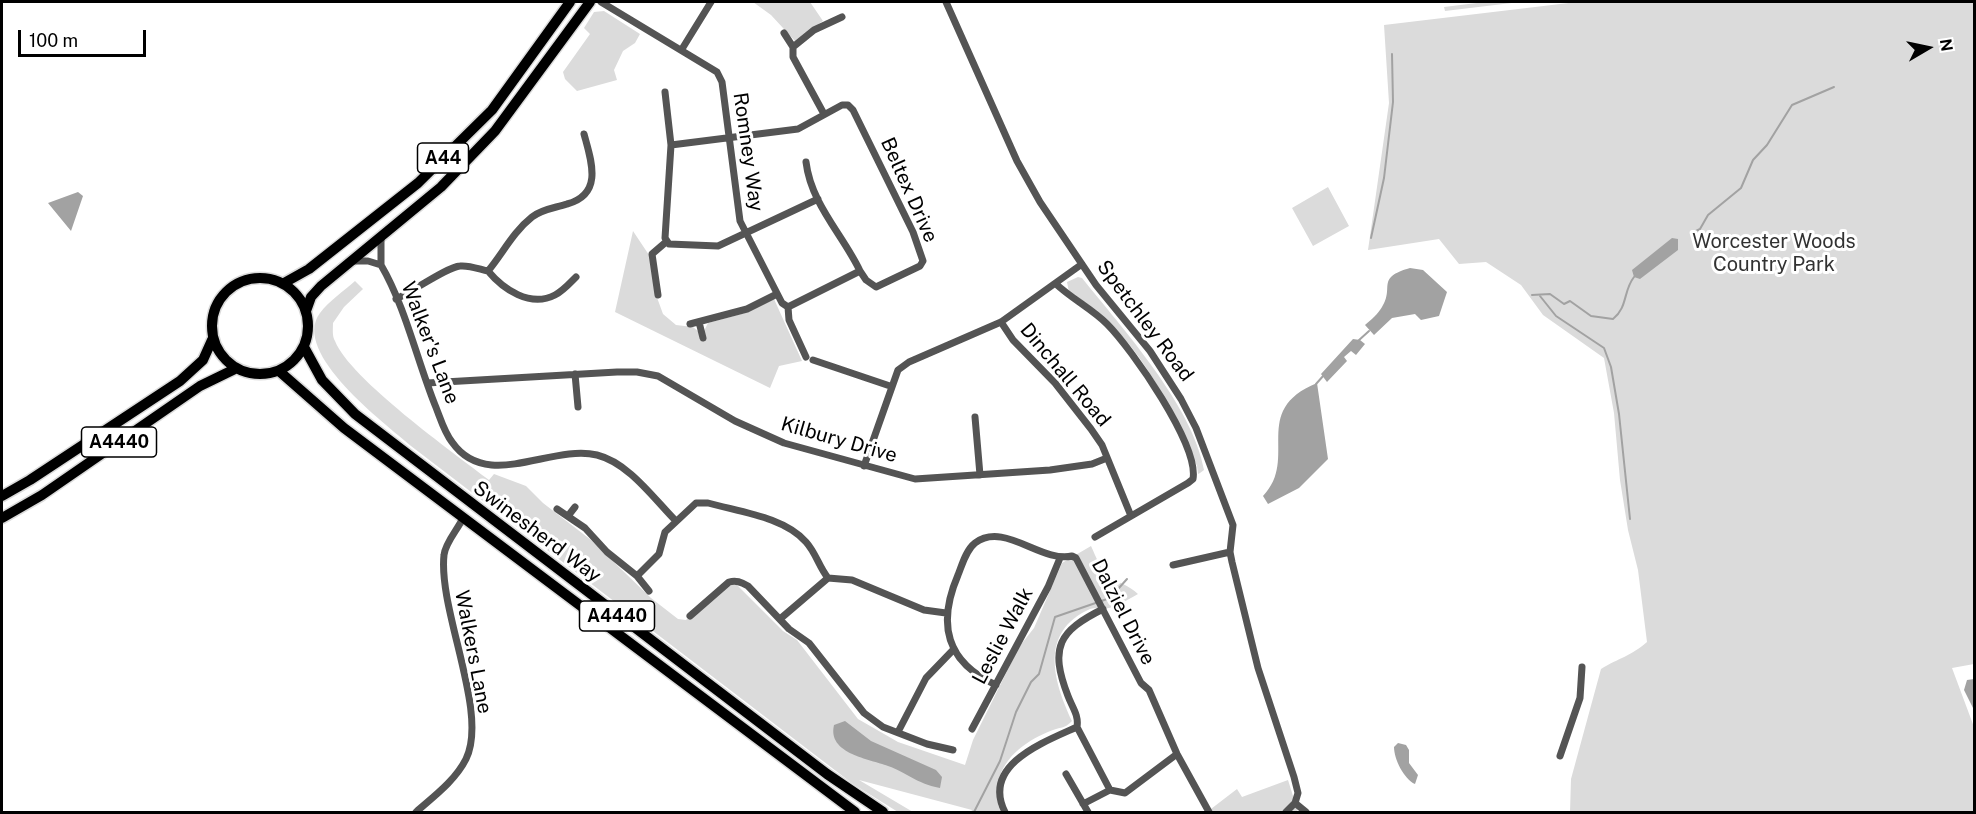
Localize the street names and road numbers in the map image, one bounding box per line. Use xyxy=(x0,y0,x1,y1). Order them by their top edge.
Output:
street label: Romney Way xyxy=(728,91,768,213)
street label: Beltex Drive xyxy=(875,134,943,246)
road number: A44 xyxy=(418,143,468,173)
street label: Spetchley Road xyxy=(1092,256,1198,386)
street label: Walker's Lane xyxy=(396,279,464,407)
street label: Dinchall Road xyxy=(1015,318,1115,432)
street label: Kilbury Drive xyxy=(778,412,900,468)
road number: A4440 xyxy=(82,427,156,457)
street label: Swinesherd Way xyxy=(468,476,606,588)
street label: Dalziel Drive xyxy=(1086,555,1160,669)
street label: Leslie Walk xyxy=(968,584,1038,688)
street label: Walkers Lane xyxy=(449,588,497,716)
road number: A4440 xyxy=(580,601,654,631)

